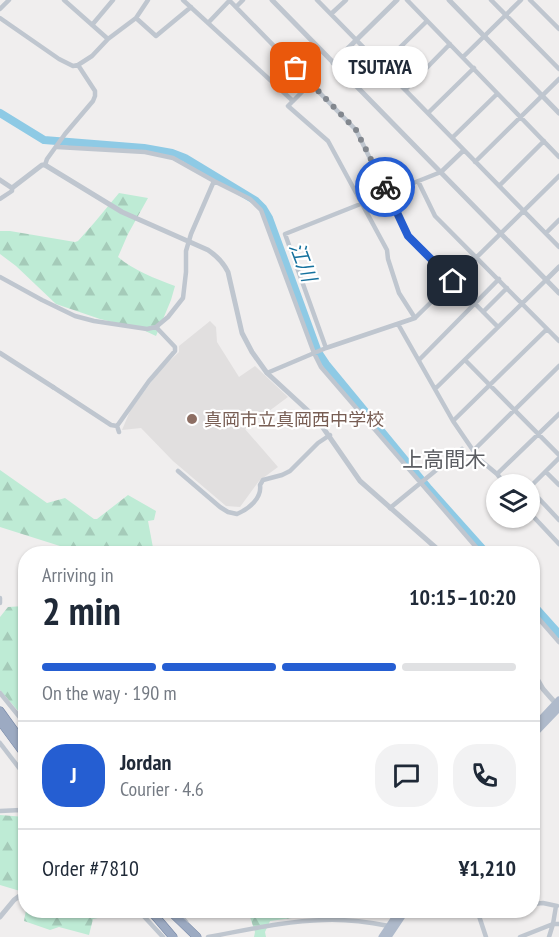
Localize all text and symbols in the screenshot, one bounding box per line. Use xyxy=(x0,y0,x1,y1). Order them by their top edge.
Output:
pin xyxy=(270,42,321,93)
callout: TSUTAYA xyxy=(332,47,428,89)
icon: bag xyxy=(279,51,312,84)
text: TSUTAYA xyxy=(348,54,412,80)
courier xyxy=(355,157,415,217)
icon: bike xyxy=(369,171,402,204)
water label: 江川 xyxy=(284,239,323,287)
pin xyxy=(427,255,478,306)
icon: home xyxy=(436,264,469,297)
place label: 真岡市立真岡西中学校 xyxy=(204,408,384,431)
marker: 真岡市立真岡西中学校 xyxy=(185,412,199,426)
district label: 上高間木 xyxy=(402,446,486,473)
map controls xyxy=(486,474,540,528)
button: layers xyxy=(486,474,540,528)
text: Arriving in xyxy=(42,562,114,588)
text: 10:15–10:20 xyxy=(409,583,516,611)
text: 2 min xyxy=(42,585,121,636)
text: On the way · 190 m xyxy=(42,680,177,706)
button: chat xyxy=(375,744,438,807)
button: phone xyxy=(453,744,516,807)
text: Jordan xyxy=(120,748,171,776)
text: J xyxy=(70,761,77,789)
text: Courier · 4.6 xyxy=(120,776,204,802)
text: Order #7810 xyxy=(42,854,139,882)
text: ¥1,210 xyxy=(459,854,516,882)

